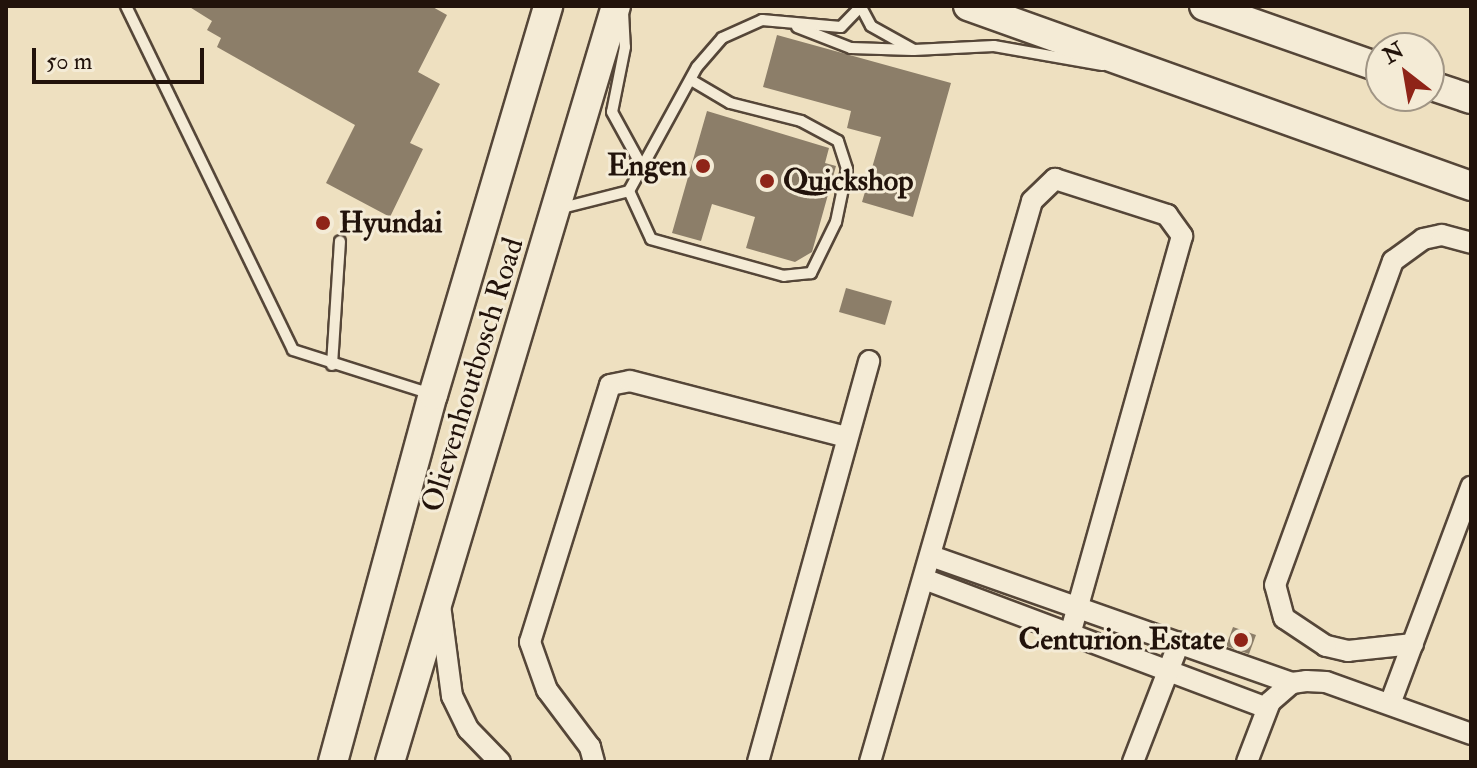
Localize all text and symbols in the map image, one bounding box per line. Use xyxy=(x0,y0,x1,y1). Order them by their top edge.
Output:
scale bar xyxy=(36,32,208,82)
north arrow xyxy=(1365,32,1445,112)
text: N xyxy=(1378,36,1409,70)
text: 50 m xyxy=(46,46,92,77)
place label: Engen xyxy=(607,148,687,184)
marker: Engen xyxy=(694,157,712,175)
place label: Quickshop xyxy=(783,163,913,199)
marker: Quickshop xyxy=(758,172,776,190)
place label: Hyundai xyxy=(339,205,442,241)
marker: Hyundai xyxy=(314,214,332,232)
street label: Olievenhoutbosch Road xyxy=(414,234,532,516)
place label: Centurion Estate xyxy=(1019,622,1225,658)
marker: Centurion Estate xyxy=(1232,631,1250,649)

